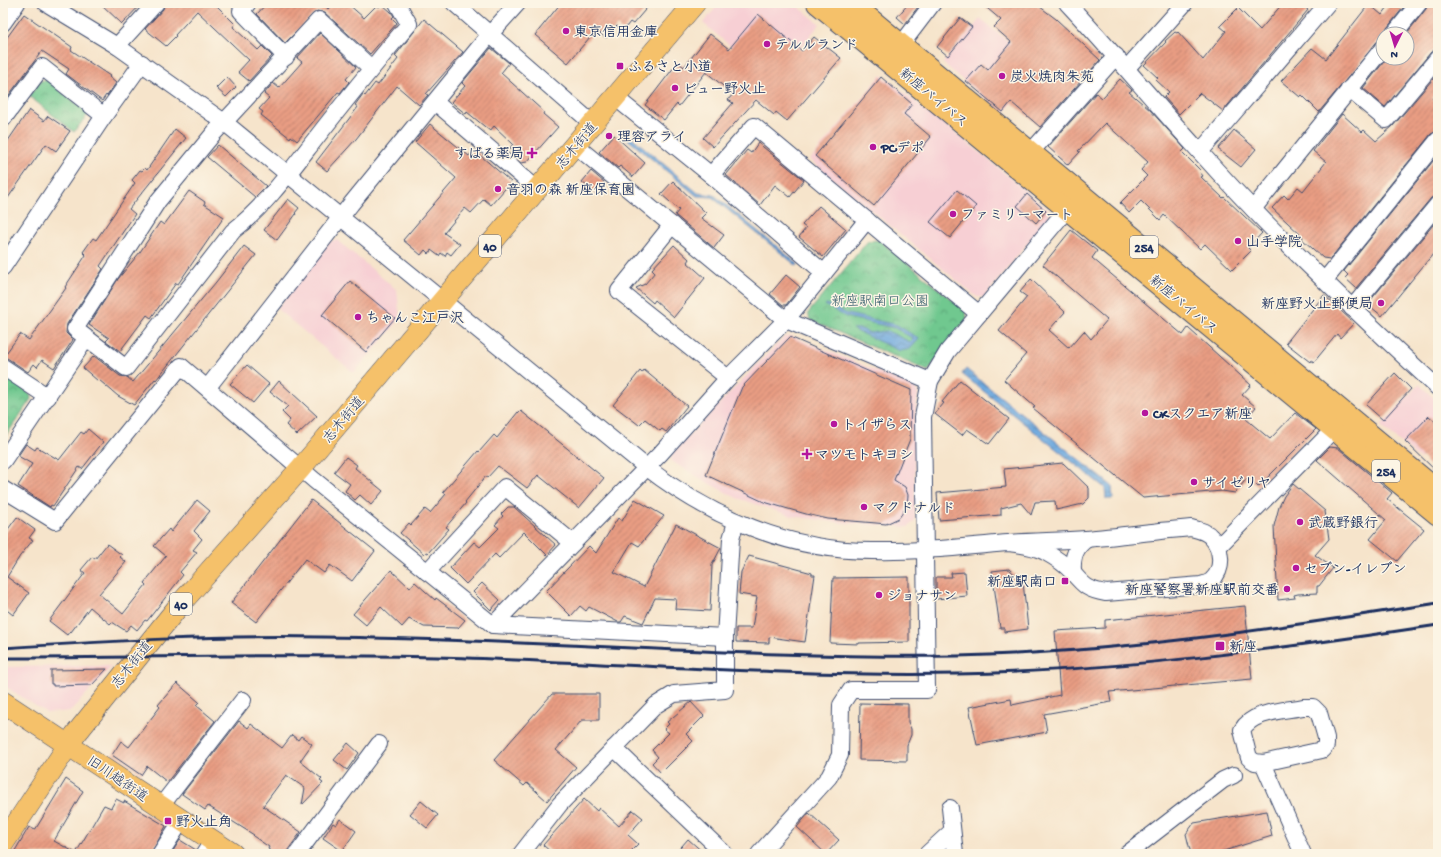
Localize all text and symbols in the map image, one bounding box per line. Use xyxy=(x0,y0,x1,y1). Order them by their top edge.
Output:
place label: 東京信用金庫 xyxy=(574,25,658,42)
marker: 東京信用金庫 xyxy=(561,26,571,36)
north arrow xyxy=(1375,26,1415,66)
place label: テルルランド xyxy=(775,38,858,55)
marker: テルルランド xyxy=(762,39,772,49)
text: N xyxy=(1390,48,1398,60)
place label: ふるさと小道 xyxy=(628,60,712,77)
marker: ふるさと小道 xyxy=(615,61,625,71)
street label: 新座バイパス xyxy=(895,65,970,132)
place label: 炭火焼肉朱苑 xyxy=(1010,69,1094,87)
marker: 炭火焼肉朱苑 xyxy=(997,71,1007,81)
place label: ビュー野火止 xyxy=(683,81,766,99)
marker: ビュー野火止 xyxy=(670,83,680,93)
street label: 志木街道 xyxy=(553,120,602,174)
place label: 理容アライ xyxy=(617,130,687,147)
marker: 理容アライ xyxy=(604,131,614,141)
place label: PCデポ xyxy=(880,141,924,158)
marker: PCデポ xyxy=(868,142,878,152)
place label: すばる薬局 xyxy=(454,146,524,164)
marker: すばる薬局 xyxy=(527,148,537,158)
place label: 音羽の森 新座保育園 xyxy=(506,182,635,200)
marker: 音羽の森 新座保育園 xyxy=(493,184,503,194)
place label: ファミリーマート xyxy=(961,208,1074,225)
marker: ファミリーマート xyxy=(948,209,958,219)
place label: 山手学院 xyxy=(1246,234,1302,252)
road number: 40 xyxy=(479,235,501,257)
road number: 254 xyxy=(1130,236,1158,258)
marker: 山手学院 xyxy=(1233,236,1243,246)
street label: 新座バイパス xyxy=(1145,272,1220,339)
park label: 新座駅南口公園 xyxy=(831,294,929,311)
place label: 新座野火止郵便局 xyxy=(1261,296,1373,314)
marker: 新座野火止郵便局 xyxy=(1376,298,1386,308)
place label: ちゃんこ江戸沢 xyxy=(366,310,464,328)
marker: ちゃんこ江戸沢 xyxy=(353,312,363,322)
street label: 志木街道 xyxy=(320,394,369,448)
place label: CKスクエア新座 xyxy=(1152,407,1252,424)
marker: CKスクエア新座 xyxy=(1140,408,1150,418)
place label: トイザらス xyxy=(842,418,912,435)
marker: トイザらス xyxy=(829,419,839,429)
place label: マツモトキヨシ xyxy=(815,448,913,465)
marker: マツモトキヨシ xyxy=(802,449,812,459)
road number: 254 xyxy=(1372,460,1400,482)
place label: サイゼリヤ xyxy=(1202,476,1271,493)
marker: サイゼリヤ xyxy=(1189,477,1199,487)
place label: マクドナルド xyxy=(872,501,955,518)
marker: マクドナルド xyxy=(859,502,869,512)
place label: 武蔵野銀行 xyxy=(1308,515,1378,533)
marker: 武蔵野銀行 xyxy=(1295,517,1305,527)
place label: セブン-イレブン xyxy=(1304,561,1406,579)
marker: セブン-イレブン xyxy=(1291,563,1301,573)
place label: 新座駅南口 xyxy=(987,574,1057,592)
marker: 新座駅南口 xyxy=(1060,576,1070,586)
place label: 新座警察署新座駅前交番 xyxy=(1125,582,1279,600)
marker: 新座警察署新座駅前交番 xyxy=(1282,584,1292,594)
place label: ジョナサン xyxy=(887,589,957,606)
marker: ジョナサン xyxy=(874,590,884,600)
road number: 40 xyxy=(170,593,192,615)
street label: 志木街道 xyxy=(109,638,157,693)
marker: 新座 xyxy=(1214,640,1226,652)
place label: 新座 xyxy=(1229,640,1257,657)
street label: 旧川越街道 xyxy=(83,753,150,807)
place label: 野火止角 xyxy=(176,814,232,832)
marker: 野火止角 xyxy=(163,816,173,826)

